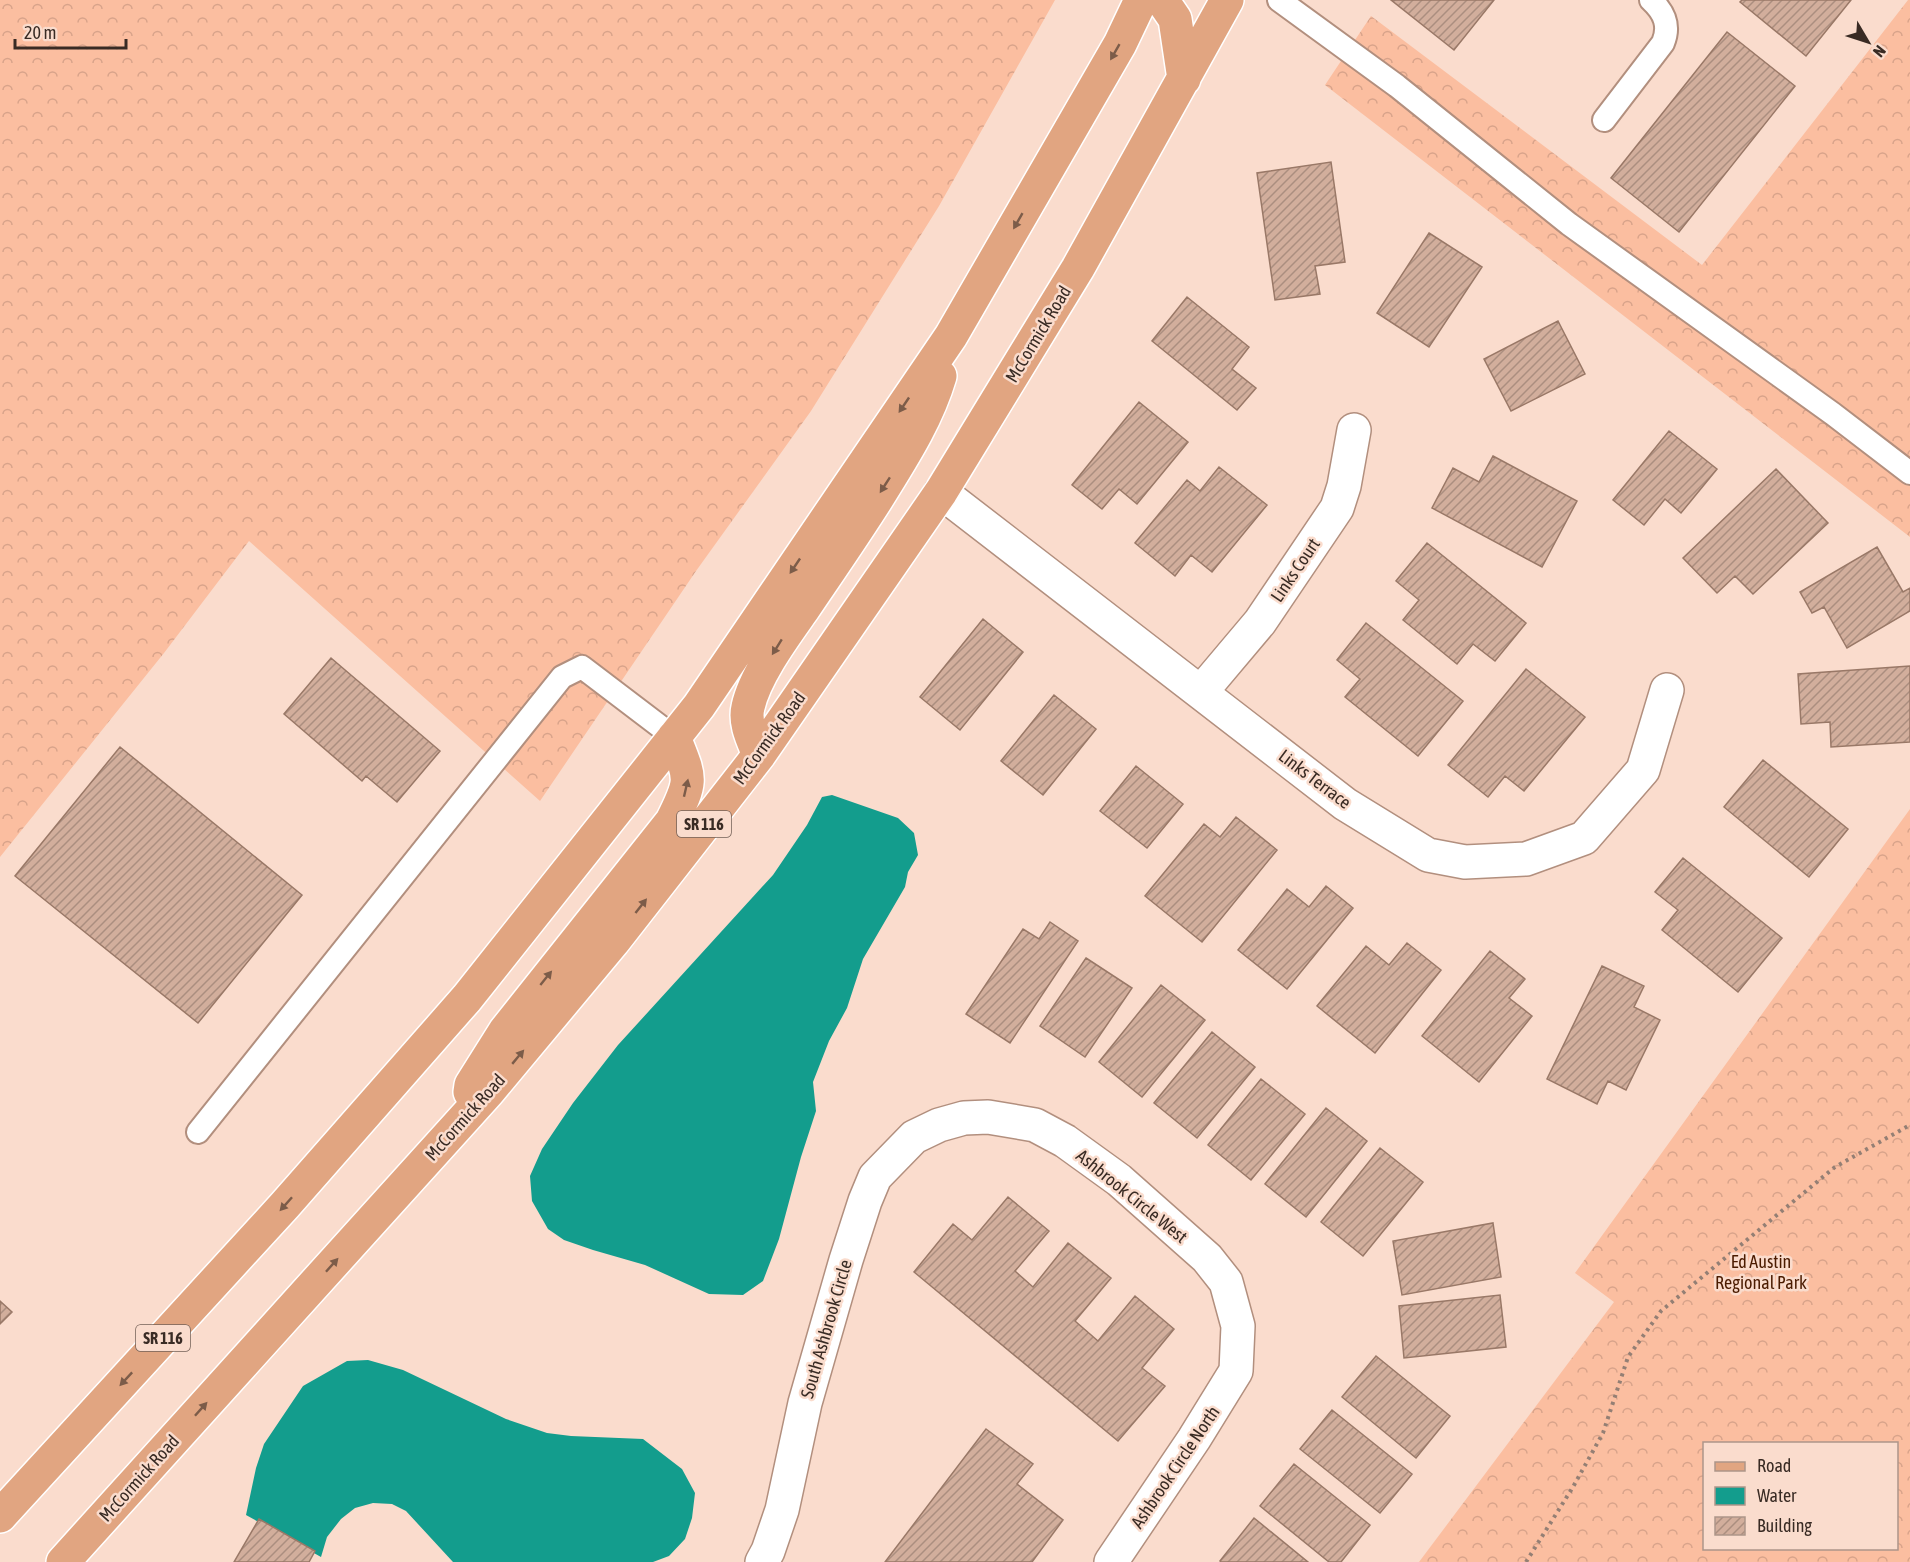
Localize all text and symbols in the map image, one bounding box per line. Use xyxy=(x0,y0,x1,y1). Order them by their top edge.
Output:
scale bar xyxy=(15,12,126,50)
north arrow xyxy=(1838,12,1898,72)
text: 20 m xyxy=(24,22,56,43)
text: N xyxy=(1870,42,1890,61)
one-way arrow xyxy=(1111,44,1121,61)
one-way arrow xyxy=(1012,213,1023,229)
street label: McCormick Road xyxy=(1001,282,1075,386)
one-way arrow xyxy=(899,397,910,413)
one-way arrow xyxy=(880,477,891,493)
street label: Links Court xyxy=(1266,534,1324,606)
one-way arrow xyxy=(789,558,800,574)
one-way arrow xyxy=(772,639,783,655)
street label: McCormick Road xyxy=(728,688,810,788)
street label: Links Terrace xyxy=(1275,745,1355,813)
one-way arrow xyxy=(681,779,691,798)
road number: SR 116 xyxy=(677,811,731,837)
one-way arrow xyxy=(634,898,646,913)
one-way arrow xyxy=(540,971,552,986)
one-way arrow xyxy=(511,1049,524,1065)
street label: McCormick Road xyxy=(421,1069,509,1165)
street label: Ashbrook Circle West xyxy=(1072,1145,1192,1247)
one-way arrow xyxy=(280,1196,293,1211)
park label: Ed Austin Regional Park xyxy=(1715,1251,1807,1293)
street label: South Ashbrook Circle xyxy=(796,1257,856,1401)
one-way arrow xyxy=(325,1258,338,1273)
road number: SR 116 xyxy=(136,1325,190,1351)
one-way arrow xyxy=(119,1371,133,1386)
one-way arrow xyxy=(194,1402,208,1417)
street label: Ashbrook Circle North xyxy=(1126,1402,1224,1532)
street label: McCormick Road xyxy=(95,1430,183,1526)
legend xyxy=(1703,1442,1898,1550)
text: Road xyxy=(1757,1455,1791,1476)
text: Water xyxy=(1757,1485,1797,1506)
text: Building xyxy=(1757,1515,1812,1536)

